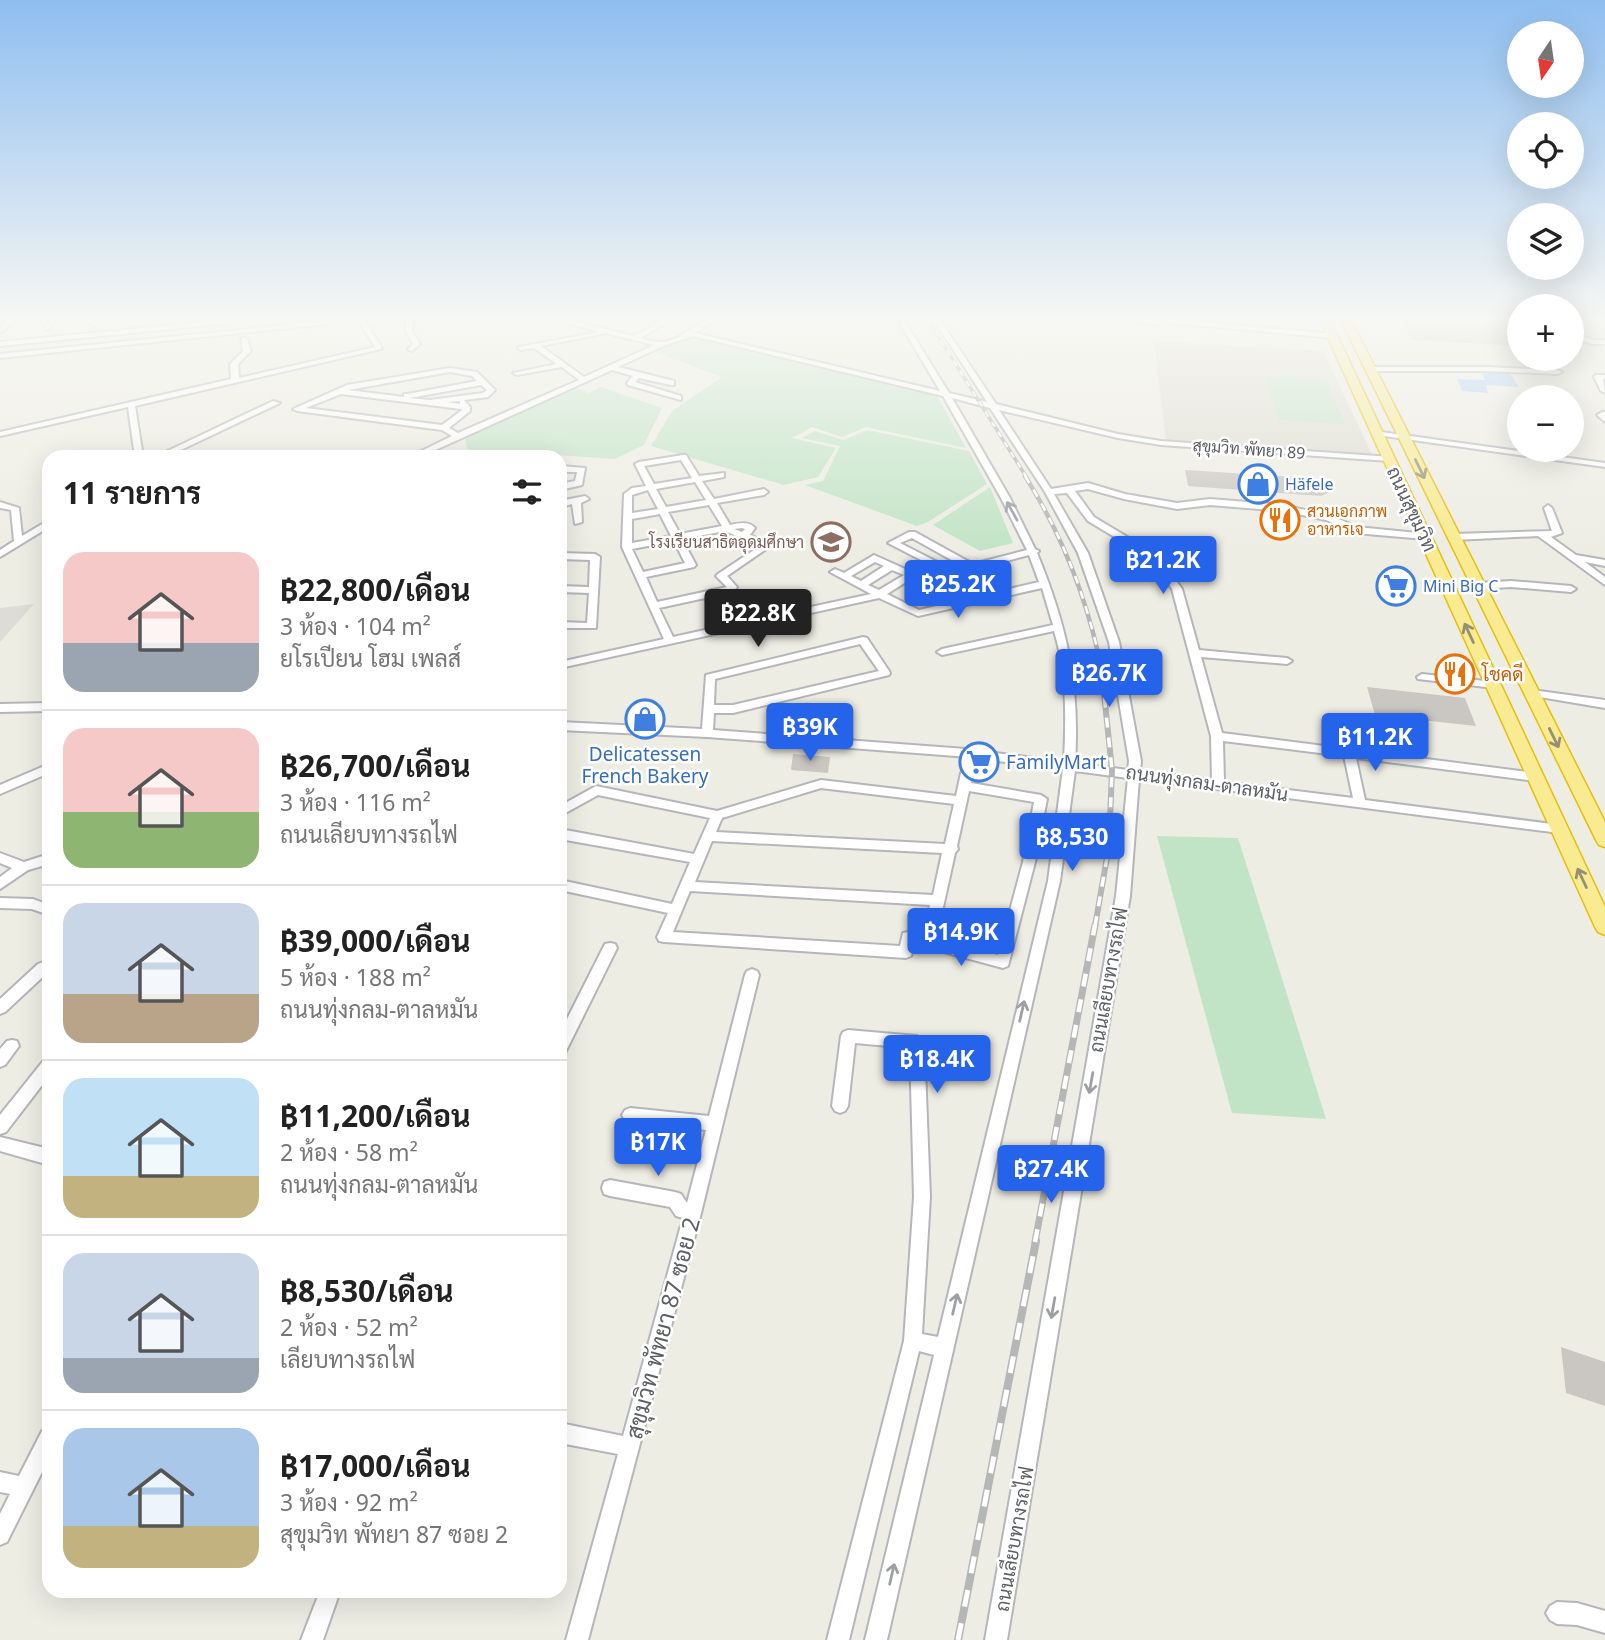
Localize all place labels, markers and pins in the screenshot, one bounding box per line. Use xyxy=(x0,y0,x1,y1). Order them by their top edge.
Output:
shop icon: Häfele xyxy=(1237,463,1279,505)
place label: Häfele xyxy=(1285,473,1334,495)
restaurant icon: สวนเอกภาพ อาหารเจ xyxy=(1259,499,1301,541)
place label: สวนเอกภาพ อาหารเจ xyxy=(1307,500,1387,540)
school or university icon: โรงเรียนสาธิตอุดมศึกษา xyxy=(810,521,852,563)
place label: โรงเรียนสาธิตอุดมศึกษา xyxy=(648,531,804,554)
pin: ฿21.2K xyxy=(1106,536,1220,596)
pin: ฿25.2K xyxy=(901,560,1015,620)
supermarket icon: Mini Big C xyxy=(1375,565,1417,607)
place label: Mini Big C xyxy=(1423,575,1498,597)
pin: ฿22.8K xyxy=(701,590,815,649)
pin: ฿26.7K xyxy=(1052,650,1166,709)
restaurant icon: โชคดี xyxy=(1434,653,1476,695)
place label: โชคดี xyxy=(1481,661,1523,687)
shop icon: Delicatessen French Bakery xyxy=(624,698,666,740)
pin: ฿39K xyxy=(769,704,851,763)
pin: ฿11.2K xyxy=(1318,714,1432,773)
place label: Delicatessen French Bakery xyxy=(582,741,709,789)
supermarket icon: FamilyMart xyxy=(958,741,1000,783)
place label: FamilyMart xyxy=(1006,749,1107,775)
pin: ฿8,530 xyxy=(1015,814,1129,873)
pin: ฿14.9K xyxy=(904,908,1018,968)
pin: ฿18.4K xyxy=(880,1036,994,1095)
pin: ฿17K xyxy=(617,1118,699,1178)
pin: ฿27.4K xyxy=(994,1146,1108,1205)

